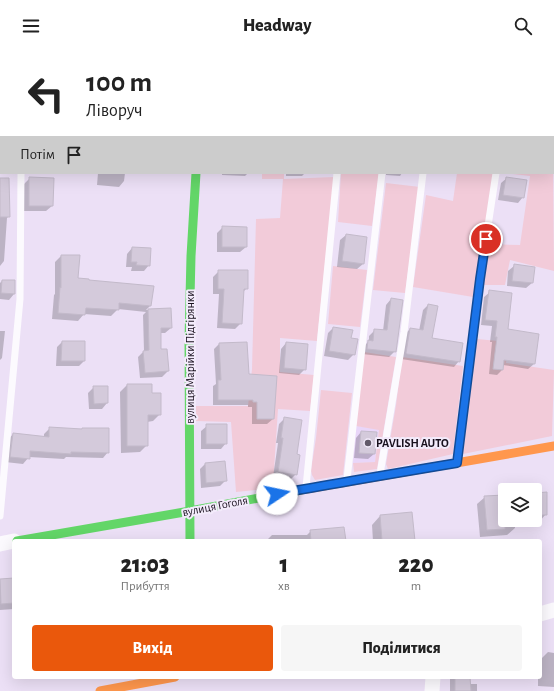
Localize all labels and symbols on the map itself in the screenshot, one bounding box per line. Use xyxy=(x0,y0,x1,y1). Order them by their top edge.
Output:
pin xyxy=(469,222,503,256)
street label: вулиця Марійки Підгірянки xyxy=(184,290,197,424)
place label: PAVLISH AUTO xyxy=(376,437,449,449)
marker: PAVLISH AUTO xyxy=(363,438,373,448)
position arrow xyxy=(256,473,298,515)
street label: вулиця Гоголя xyxy=(181,494,249,519)

